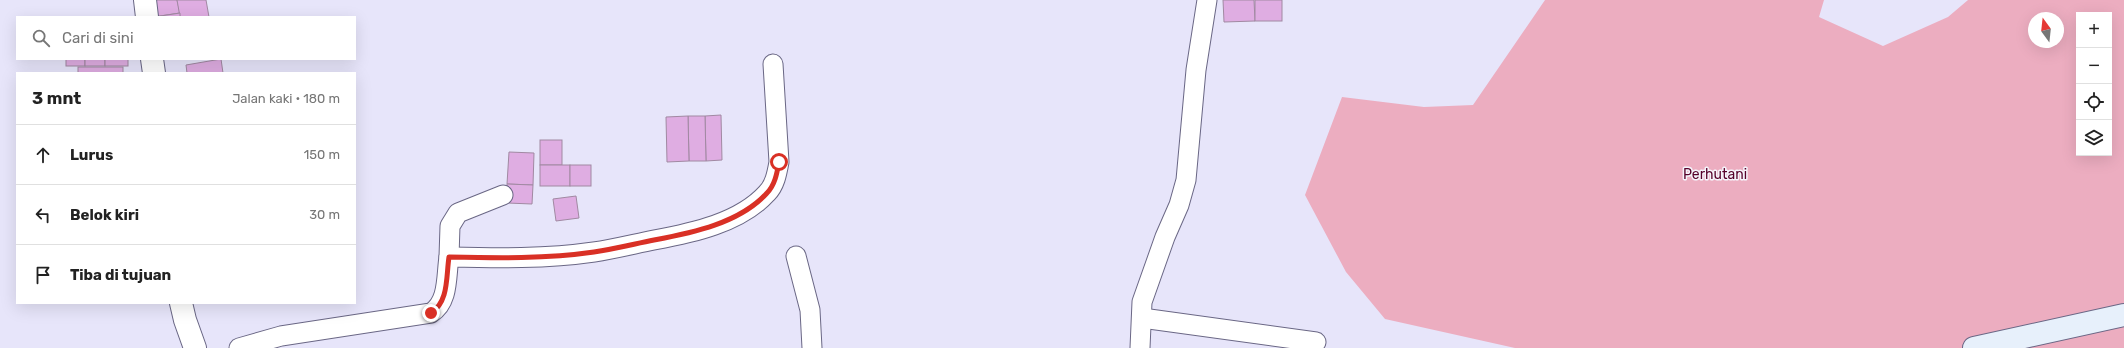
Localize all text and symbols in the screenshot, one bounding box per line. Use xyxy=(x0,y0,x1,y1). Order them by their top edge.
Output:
north arrow xyxy=(2028,12,2064,48)
map controls xyxy=(2076,12,2112,156)
button: + xyxy=(2076,12,2112,48)
search box xyxy=(16,16,356,60)
icon: search xyxy=(30,27,52,49)
text: Cari di sini xyxy=(62,29,134,47)
button: − xyxy=(2076,48,2112,84)
button: locate xyxy=(2076,84,2112,120)
text: 3 mnt xyxy=(32,88,81,108)
text: Jalan kaki · 180 m xyxy=(232,91,340,106)
button: layers xyxy=(2076,120,2112,156)
icon: ahead xyxy=(32,144,54,166)
text: Lurus xyxy=(70,146,113,164)
text: 150 m xyxy=(304,147,340,162)
route start xyxy=(770,153,788,171)
park label: Perhutani xyxy=(1683,166,1747,183)
icon: left xyxy=(32,204,54,226)
text: Belok kiri xyxy=(70,206,139,224)
text: 30 m xyxy=(309,207,340,222)
icon: arrive xyxy=(32,264,54,286)
text: Tiba di tujuan xyxy=(70,266,171,284)
route end xyxy=(422,304,440,322)

